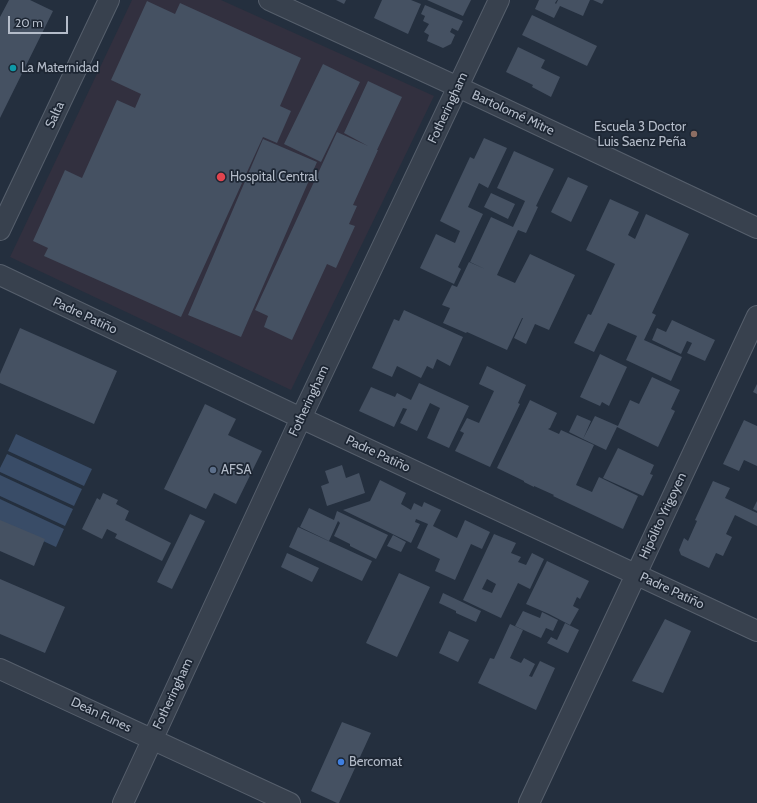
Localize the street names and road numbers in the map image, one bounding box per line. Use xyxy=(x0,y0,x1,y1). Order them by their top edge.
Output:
street label: Fotheringham xyxy=(425,70,471,146)
street label: Bartolomé Mitre xyxy=(469,87,557,139)
street label: Salta xyxy=(42,99,68,131)
street label: Padre Patiño xyxy=(50,294,120,338)
street label: Fotheringham xyxy=(286,363,332,439)
street label: Padre Patiño xyxy=(343,432,413,476)
street label: Hipólito Yrigoyen xyxy=(636,470,690,562)
street label: Padre Patiño xyxy=(637,569,707,613)
street label: Fotheringham xyxy=(150,656,196,732)
street label: Deán Funes xyxy=(68,694,134,736)

